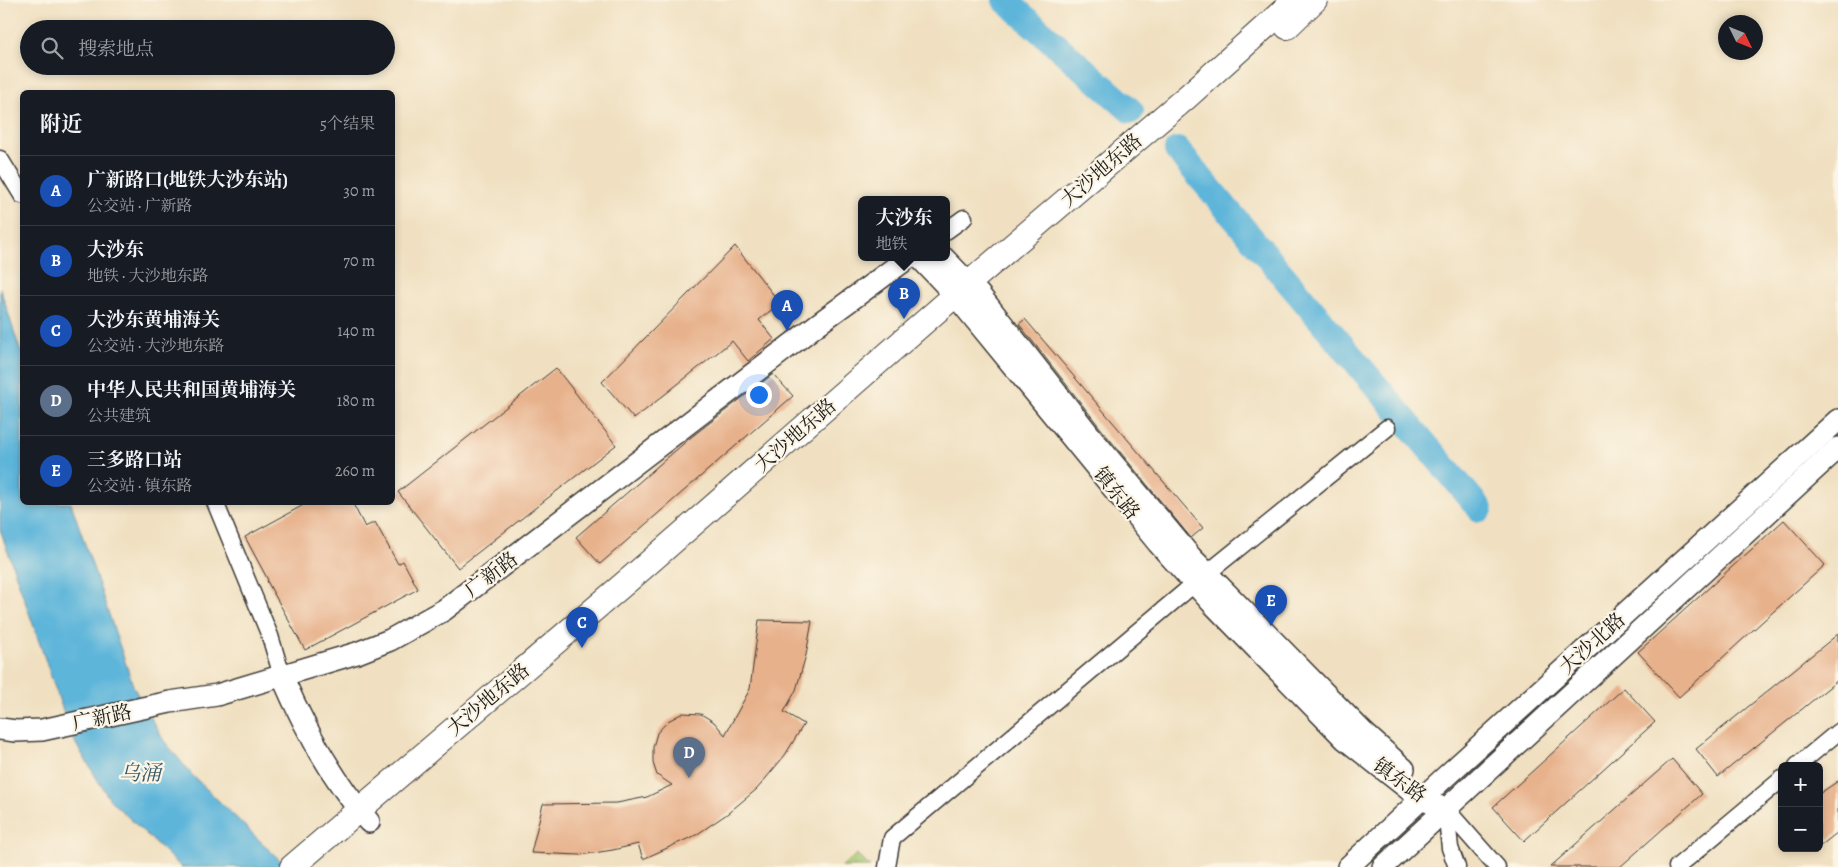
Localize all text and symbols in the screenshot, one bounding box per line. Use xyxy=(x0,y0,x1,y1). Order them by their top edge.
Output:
north arrow xyxy=(1718,15,1763,60)
search box xyxy=(20,20,395,75)
icon: search xyxy=(38,34,66,62)
text: 搜索地点 xyxy=(78,36,154,62)
text: 附近 xyxy=(40,110,82,138)
text: 5个结果 xyxy=(320,113,375,135)
street label: 大沙地东路 xyxy=(1055,127,1148,213)
text: 广新路口(地铁大沙东站) xyxy=(87,167,288,193)
text: A xyxy=(51,180,61,202)
text: 30 m xyxy=(343,180,375,202)
text: 公交站 · 广新路 xyxy=(87,195,193,217)
popup xyxy=(858,196,950,261)
text: 大沙东 xyxy=(875,205,933,231)
text: 地铁 xyxy=(875,233,908,255)
text: 大沙东 xyxy=(87,237,144,263)
text: B xyxy=(51,250,61,272)
text: 70 m xyxy=(343,250,375,272)
text: 地铁 · 大沙地东路 xyxy=(87,265,209,287)
pin: B xyxy=(888,278,920,319)
pin: A xyxy=(771,290,803,331)
text: 大沙东黄埔海关 xyxy=(87,307,220,333)
text: C xyxy=(51,320,61,342)
text: 140 m xyxy=(337,320,375,342)
text: 公交站 · 大沙地东路 xyxy=(87,335,225,357)
text: 中华人民共和国黄埔海关 xyxy=(87,377,296,403)
your location xyxy=(746,382,772,408)
text: D xyxy=(50,390,62,412)
text: 180 m xyxy=(337,390,375,412)
street label: 大沙地东路 xyxy=(749,392,842,478)
text: 公共建筑 xyxy=(87,405,151,427)
text: 三多路口站 xyxy=(87,447,182,473)
text: E xyxy=(51,460,61,482)
text: 260 m xyxy=(335,460,375,482)
street label: 镇东路 xyxy=(1087,462,1146,525)
text: 公交站 · 镇东路 xyxy=(87,475,193,497)
street label: 广新路 xyxy=(459,546,523,603)
pin: E xyxy=(1255,585,1287,626)
pin: C xyxy=(566,607,598,648)
street label: 大沙北路 xyxy=(1554,607,1631,680)
street label: 大沙地东路 xyxy=(441,657,535,742)
street label: 广新路 xyxy=(70,698,134,737)
pin: D xyxy=(673,737,705,778)
street label: 镇东路 xyxy=(1368,752,1432,809)
water label: 乌涌 xyxy=(119,759,163,787)
map controls xyxy=(1778,762,1823,852)
button: + xyxy=(1778,762,1823,807)
button: − xyxy=(1778,807,1823,852)

